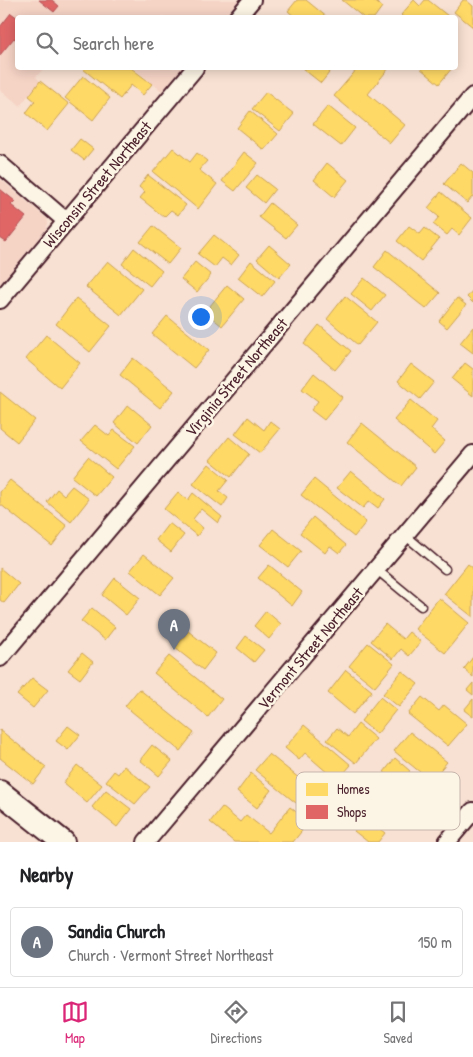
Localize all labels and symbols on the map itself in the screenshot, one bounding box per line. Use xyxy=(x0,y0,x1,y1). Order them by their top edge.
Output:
street label: Wisconsin Street Northeast xyxy=(38,116,157,252)
your location xyxy=(188,304,214,330)
street label: Virginia Street Northeast xyxy=(180,313,293,441)
street label: Vermont Street Northeast xyxy=(252,582,368,714)
pin: A xyxy=(158,609,190,650)
legend xyxy=(296,772,460,830)
text: Homes xyxy=(337,779,370,798)
text: Shops xyxy=(337,802,366,822)

